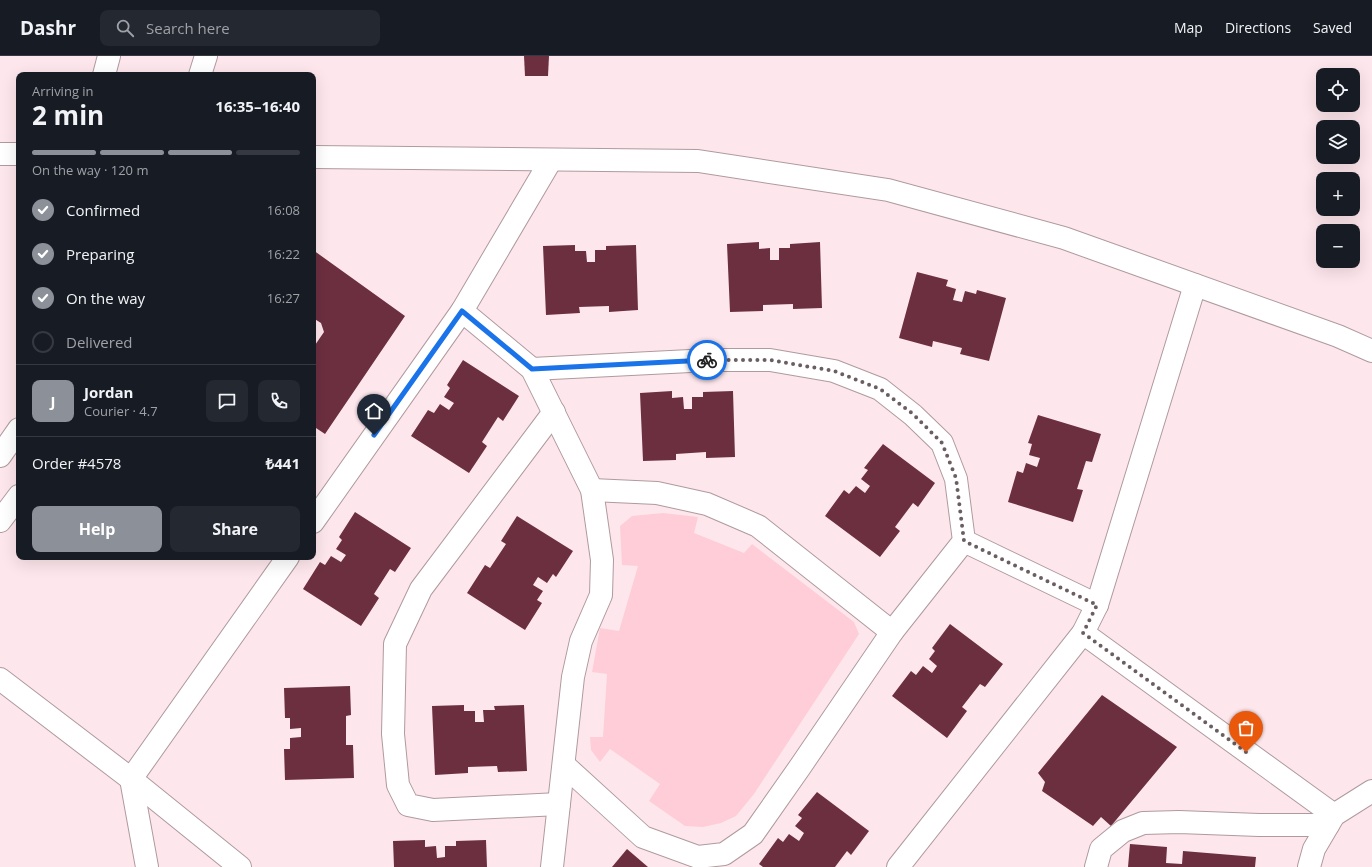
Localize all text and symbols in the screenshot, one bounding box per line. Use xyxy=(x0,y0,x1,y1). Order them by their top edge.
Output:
search box xyxy=(100,10,380,46)
text: Dashr xyxy=(20,15,76,41)
icon: search xyxy=(114,17,136,39)
text: Search here xyxy=(146,18,230,38)
text: Map xyxy=(1174,18,1203,37)
text: Directions xyxy=(1225,18,1291,37)
text: Saved xyxy=(1313,18,1352,37)
map controls xyxy=(1316,68,1360,268)
button: locate xyxy=(1316,68,1360,112)
text: Arriving in xyxy=(32,82,94,100)
text: 16:35–16:40 xyxy=(215,96,300,116)
text: 2 min xyxy=(32,97,104,133)
button: layers xyxy=(1316,120,1360,164)
text: On the way · 120 m xyxy=(32,161,148,179)
button: + xyxy=(1316,172,1360,216)
icon: check xyxy=(32,199,54,221)
text: Confirmed xyxy=(66,200,140,220)
text: 16:08 xyxy=(267,201,300,219)
button: − xyxy=(1316,224,1360,268)
icon: check xyxy=(32,243,54,265)
text: Preparing xyxy=(66,244,134,264)
text: 16:22 xyxy=(267,245,300,263)
icon: check xyxy=(32,287,54,309)
text: On the way xyxy=(66,288,145,308)
text: 16:27 xyxy=(267,289,300,307)
text: Delivered xyxy=(66,332,133,352)
courier xyxy=(687,340,727,380)
icon: bike xyxy=(696,349,718,371)
button: chat xyxy=(206,380,248,422)
button: phone xyxy=(258,380,300,422)
text: Jordan xyxy=(84,382,133,402)
text: J xyxy=(51,391,55,411)
pin xyxy=(357,394,391,435)
icon: home xyxy=(363,400,385,422)
text: Courier · 4.7 xyxy=(84,402,158,420)
text: Order #4578 xyxy=(32,453,121,473)
text: ₺441 xyxy=(266,453,300,473)
button: Help xyxy=(32,506,162,552)
button: Share xyxy=(170,506,300,552)
pin xyxy=(1229,711,1263,752)
icon: bag xyxy=(1235,717,1257,739)

